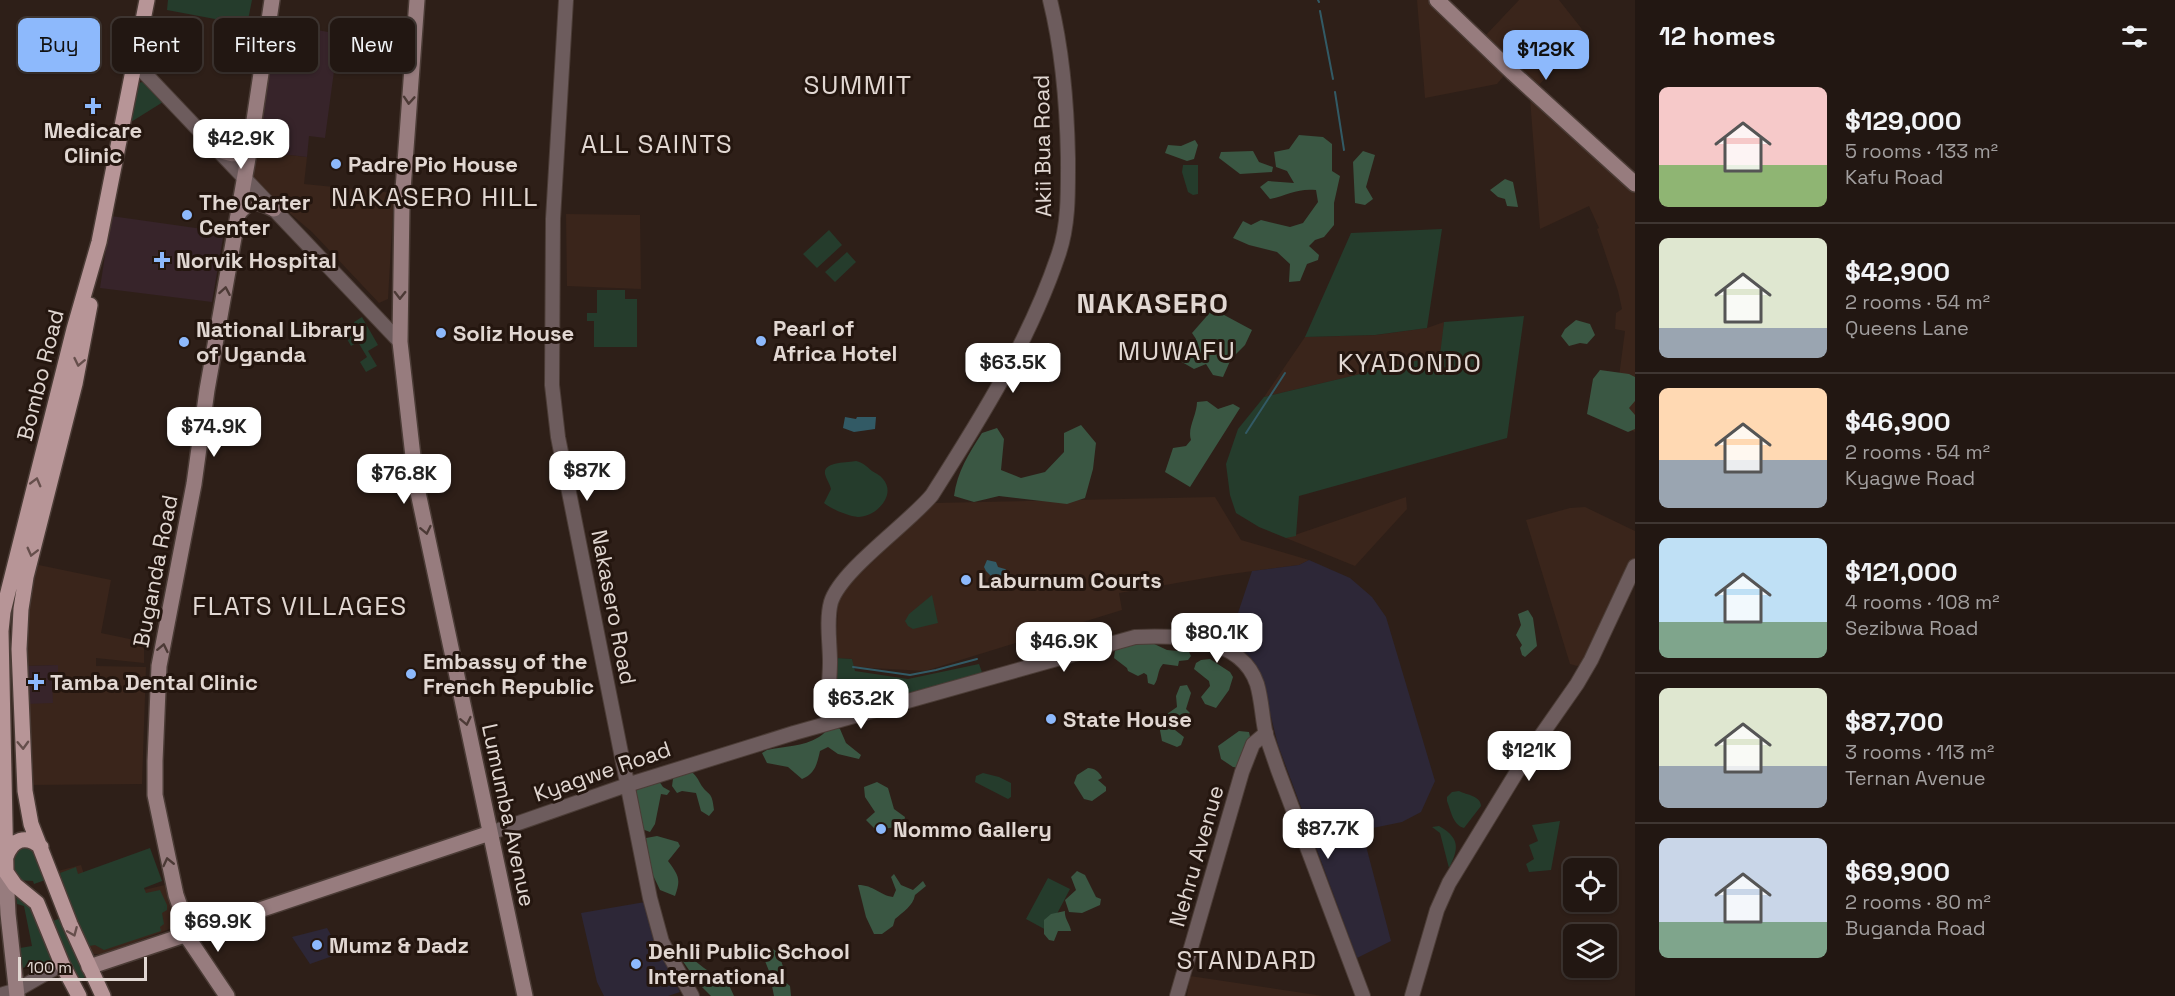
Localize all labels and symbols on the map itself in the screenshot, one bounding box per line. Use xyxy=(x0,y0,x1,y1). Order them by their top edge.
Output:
pin: $129K xyxy=(1504,30,1588,81)
district label: SUMMIT xyxy=(804,68,912,102)
street label: Akii Bua Road xyxy=(1027,75,1057,217)
one-way arrow xyxy=(403,96,416,105)
marker: Medicare Clinic xyxy=(84,97,102,115)
place label: Medicare Clinic xyxy=(44,116,142,169)
pin: $42.9K xyxy=(192,119,290,170)
district label: ALL SAINTS xyxy=(581,127,733,161)
place label: Padre Pio House xyxy=(348,150,518,178)
marker: Padre Pio House xyxy=(329,157,343,171)
district label: NAKASERO HILL xyxy=(331,180,539,214)
place label: The Carter Center xyxy=(199,188,311,241)
marker: The Carter Center xyxy=(180,208,194,222)
place label: Norvik Hospital xyxy=(176,246,337,274)
marker: Norvik Hospital xyxy=(153,251,171,269)
district label: NAKASERO xyxy=(1077,285,1229,321)
one-way arrow xyxy=(218,286,231,296)
one-way arrow xyxy=(394,290,407,299)
street label: Bombo Road xyxy=(10,306,70,444)
place label: Pearl of Africa Hotel xyxy=(773,314,897,367)
place label: National Library of Uganda xyxy=(196,315,365,368)
place label: Soliz House xyxy=(453,319,574,347)
marker: Soliz House xyxy=(434,326,448,340)
marker: Pearl of Africa Hotel xyxy=(754,334,768,348)
district label: MUWAFU xyxy=(1118,334,1236,368)
marker: National Library of Uganda xyxy=(177,335,191,349)
pin: $63.5K xyxy=(964,343,1062,394)
district label: KYADONDO xyxy=(1338,346,1482,380)
one-way arrow xyxy=(74,357,87,367)
pin: $74.9K xyxy=(165,407,263,458)
pin: $87K xyxy=(551,451,623,502)
pin: $76.8K xyxy=(355,454,453,505)
one-way arrow xyxy=(29,477,42,487)
street label: Buganda Road xyxy=(126,492,184,650)
one-way arrow xyxy=(419,525,432,535)
street label: Nakasero Road xyxy=(585,527,643,687)
one-way arrow xyxy=(27,546,40,556)
place label: Laburnum Courts xyxy=(978,566,1162,594)
marker: Laburnum Courts xyxy=(959,573,973,587)
district label: FLATS VILLAGES xyxy=(192,589,408,623)
pin: $80.1K xyxy=(1168,613,1266,664)
pin: $46.9K xyxy=(1015,622,1113,673)
one-way arrow xyxy=(156,643,169,653)
place label: Embassy of the French Republic xyxy=(423,647,594,700)
marker: Embassy of the French Republic xyxy=(404,667,418,681)
place label: Tamba Dental Clinic xyxy=(50,668,258,696)
marker: Tamba Dental Clinic xyxy=(27,673,45,691)
pin: $63.2K xyxy=(812,679,910,730)
place label: State House xyxy=(1063,705,1192,733)
marker: State House xyxy=(1044,712,1058,726)
one-way arrow xyxy=(459,715,472,725)
street label: Lumumba Avenue xyxy=(476,721,542,909)
pin: $121K xyxy=(1487,731,1571,782)
street label: Kyagwe Road xyxy=(530,734,674,808)
one-way arrow xyxy=(16,741,29,750)
street label: Nehru Avenue xyxy=(1162,782,1230,930)
pin: $87.7K xyxy=(1279,809,1377,860)
place label: Nommo Gallery xyxy=(893,815,1052,843)
marker: Nommo Gallery xyxy=(874,822,888,836)
one-way arrow xyxy=(163,858,176,868)
pin: $69.9K xyxy=(169,902,267,953)
one-way arrow xyxy=(66,925,78,936)
place label: Mumz & Dadz xyxy=(329,931,469,959)
place label: Dehli Public School International xyxy=(648,937,850,990)
marker: Mumz & Dadz xyxy=(310,938,324,952)
district label: STANDARD xyxy=(1176,943,1318,977)
scale bar xyxy=(18,954,147,982)
marker: Dehli Public School International xyxy=(629,957,643,971)

